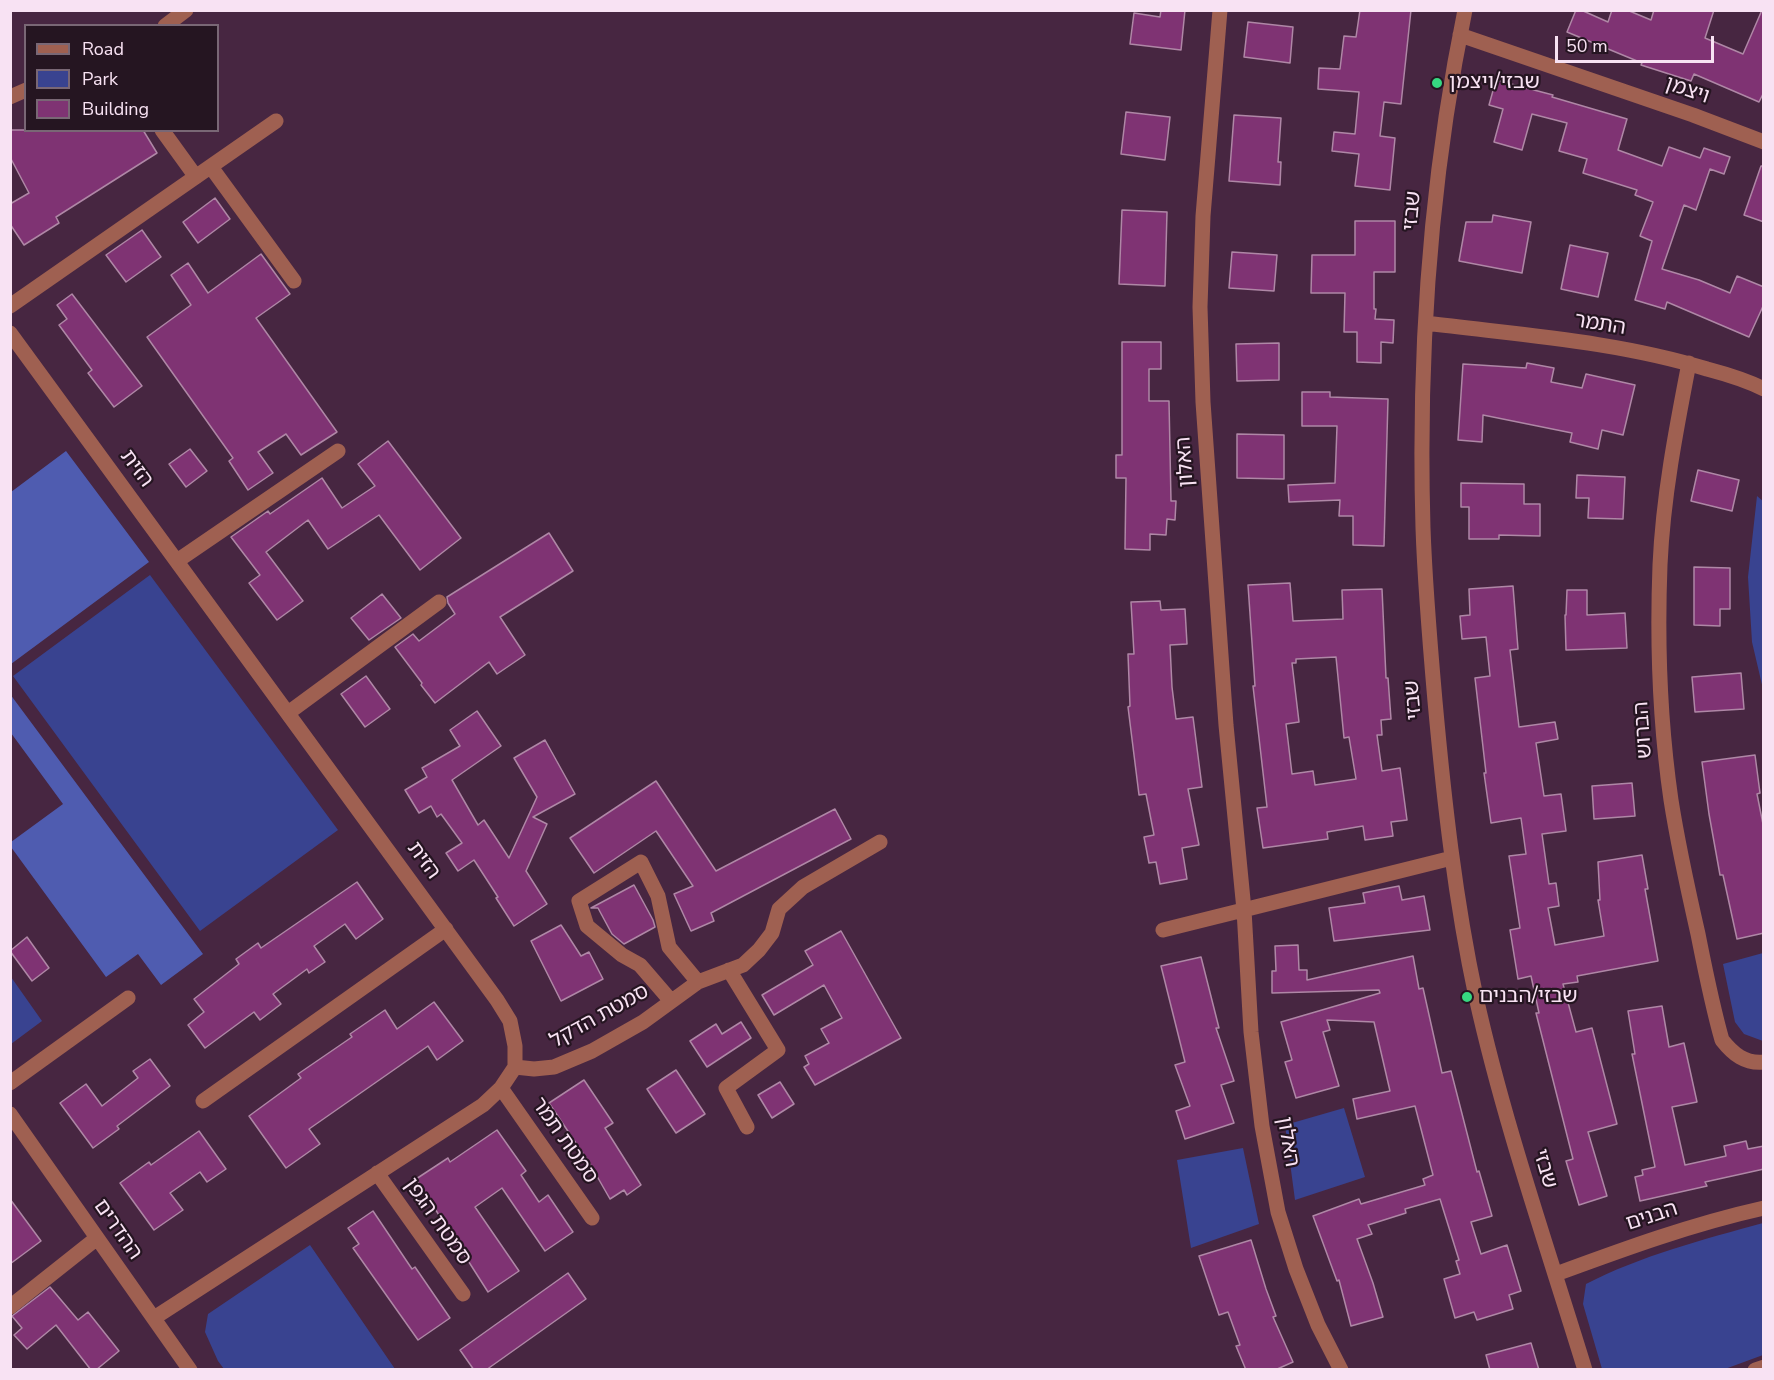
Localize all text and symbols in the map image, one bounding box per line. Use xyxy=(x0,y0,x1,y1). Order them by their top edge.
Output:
legend xyxy=(24,24,219,132)
scale bar xyxy=(1558,24,1717,62)
text: 50 m xyxy=(1566,34,1608,58)
text: Road xyxy=(82,37,124,61)
text: Park xyxy=(82,67,118,91)
place label: שבזי/ויצמן xyxy=(1449,70,1540,96)
street label: ויצמן xyxy=(1662,72,1712,110)
marker: שבזי/ויצמן xyxy=(1430,76,1444,90)
text: Building xyxy=(82,97,149,121)
street label: שבזי xyxy=(1399,190,1427,232)
street label: התמר xyxy=(1573,309,1627,341)
street label: האלון xyxy=(1172,436,1200,488)
street label: הזית xyxy=(114,445,158,493)
street label: שבזי xyxy=(1400,679,1428,721)
street label: הברוש xyxy=(1629,701,1659,759)
street label: הזית xyxy=(401,837,445,885)
street label: סמטת הדקל xyxy=(546,980,654,1054)
place label: שבזי/הבנים xyxy=(1479,984,1578,1010)
marker: שבזי/הבנים xyxy=(1460,990,1474,1004)
street label: סמטת תמר xyxy=(525,1093,603,1189)
street label: האלון xyxy=(1270,1115,1304,1169)
street label: שבזי xyxy=(1526,1146,1562,1192)
street label: סמטת הגפן xyxy=(398,1174,476,1270)
street label: ההדרים xyxy=(87,1195,147,1265)
street label: הבנים xyxy=(1623,1197,1681,1237)

